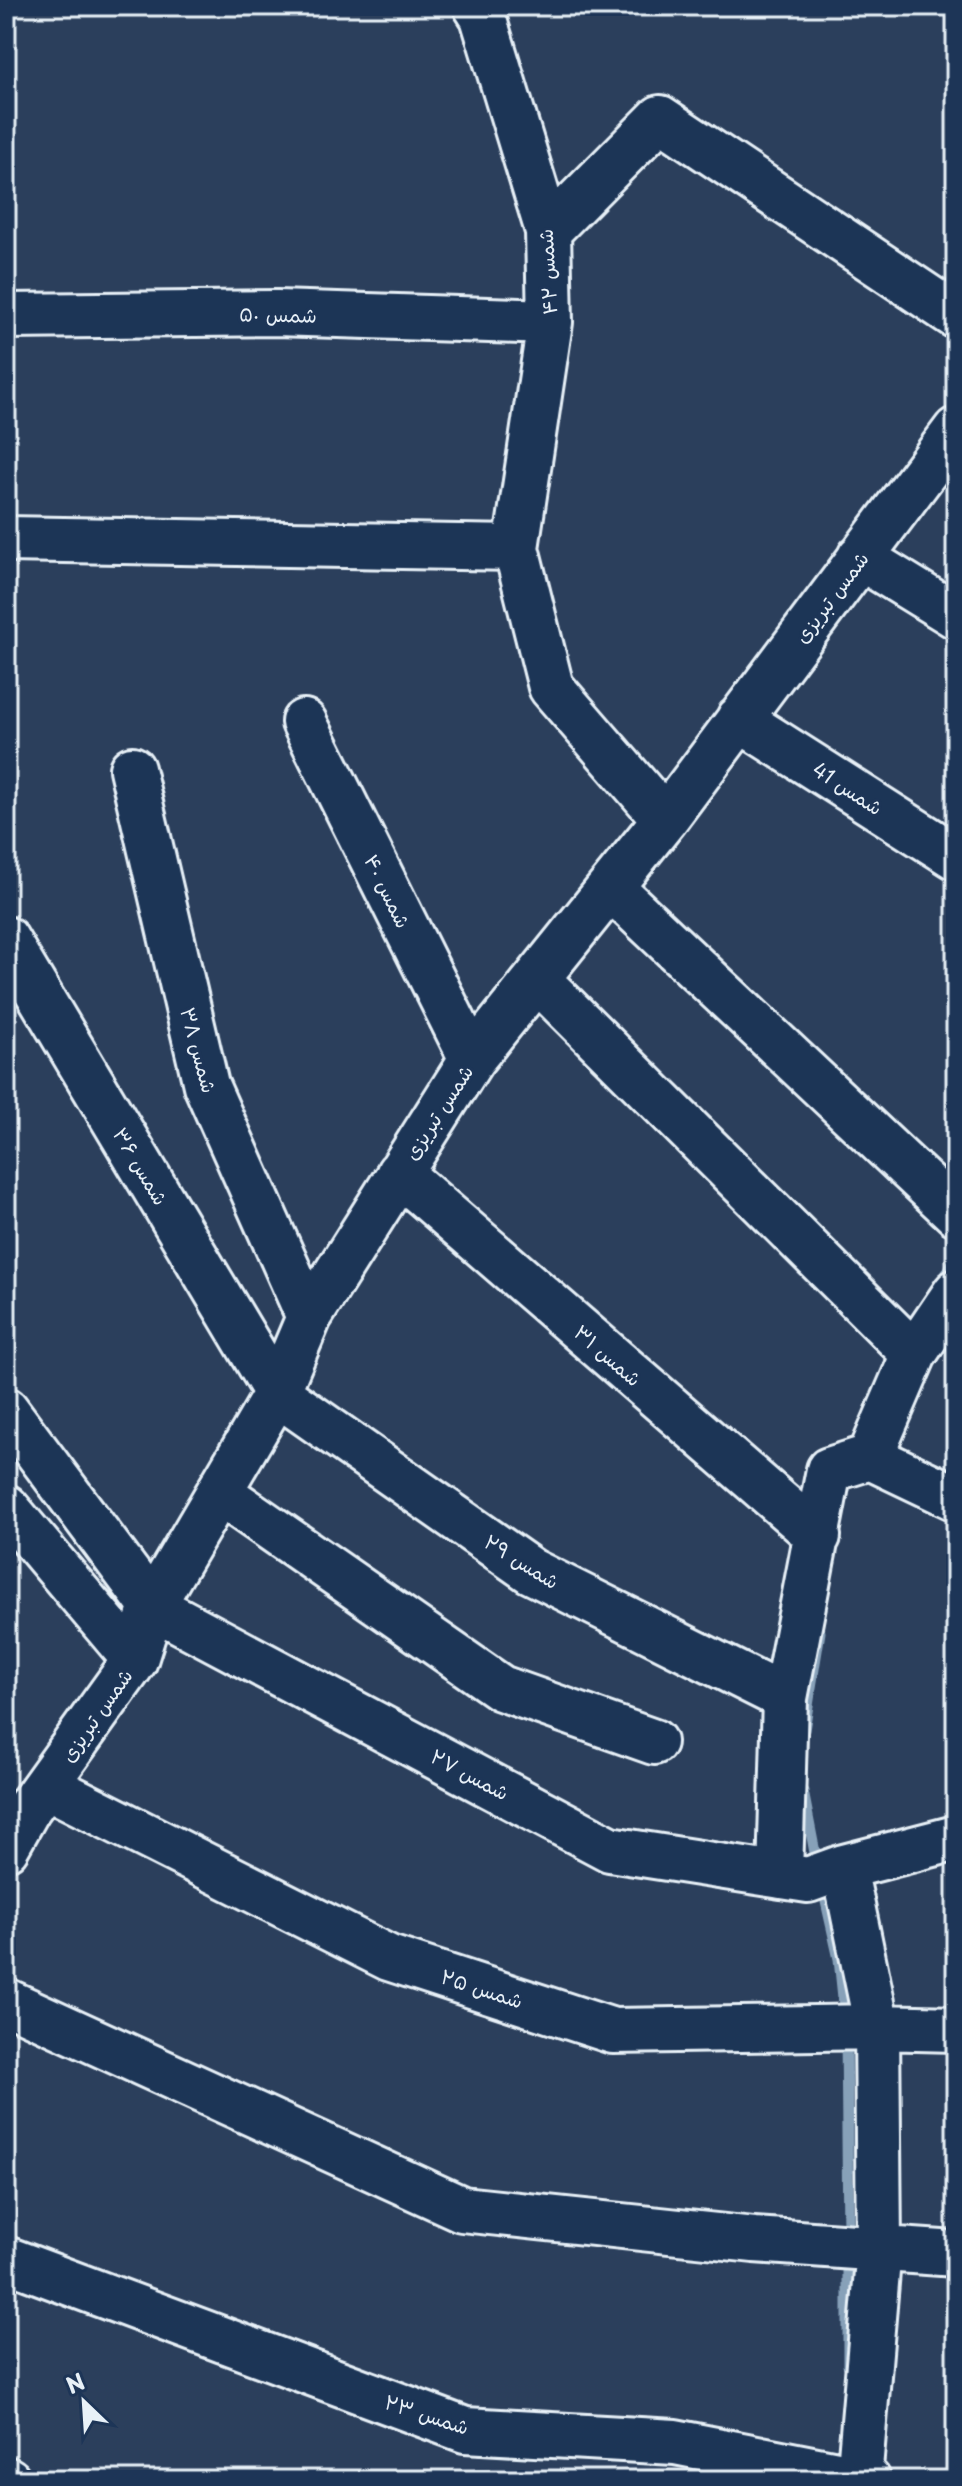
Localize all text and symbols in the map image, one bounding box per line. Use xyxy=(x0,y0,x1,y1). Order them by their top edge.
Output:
street label: شمس ۴۲ xyxy=(530,228,564,316)
street label: شمس ۵۰ xyxy=(239,298,317,330)
street label: شمس تبریزی xyxy=(786,545,876,649)
street label: شمس 41 xyxy=(807,754,889,822)
street label: شمس ۴۰ xyxy=(357,849,419,933)
street label: شمس ۳۸ xyxy=(173,1004,225,1096)
street label: شمس تبریزی xyxy=(396,1058,480,1166)
street label: شمس ۳۶ xyxy=(106,1121,176,1211)
street label: شمس ۳۱ xyxy=(568,1317,648,1393)
street label: شمس ۲۹ xyxy=(479,1526,565,1596)
street label: شمس تبریزی xyxy=(53,1662,139,1768)
street label: شمس ۲۷ xyxy=(425,1741,515,1807)
street label: شمس ۲۵ xyxy=(437,1961,527,2015)
north arrow xyxy=(44,2362,124,2442)
text: N xyxy=(60,2364,90,2401)
street label: شمس ۲۳ xyxy=(381,2386,473,2442)

